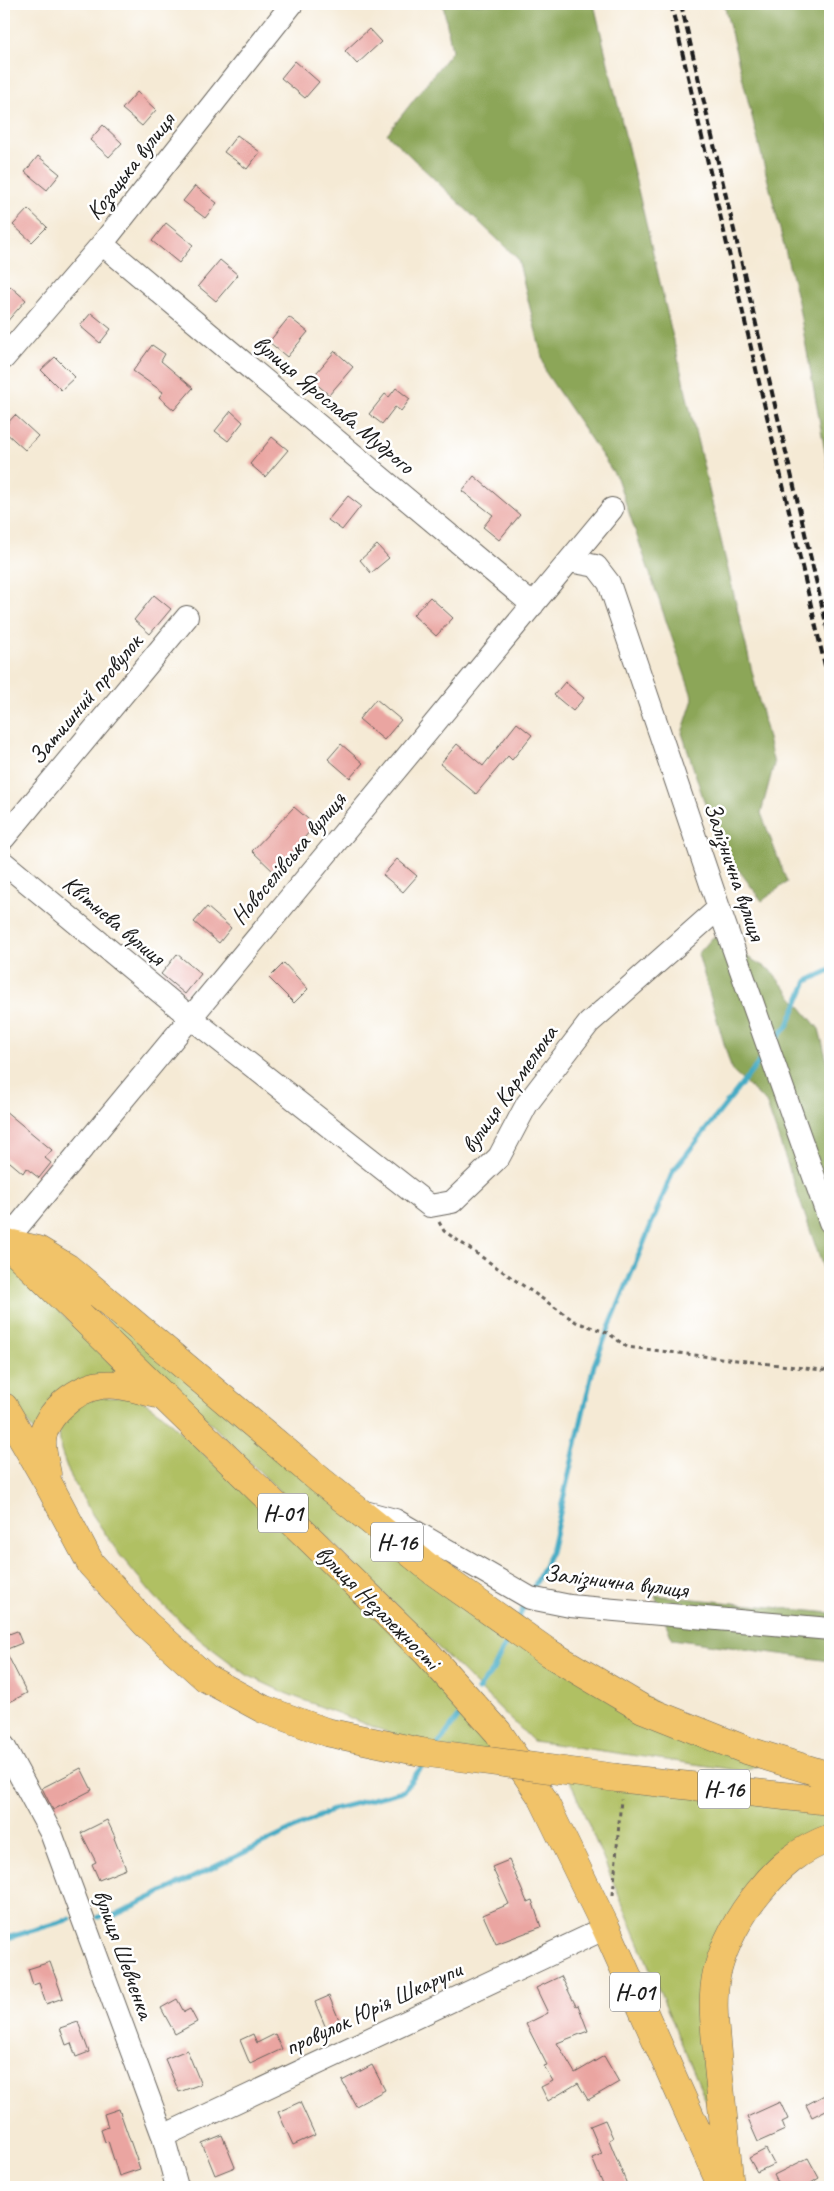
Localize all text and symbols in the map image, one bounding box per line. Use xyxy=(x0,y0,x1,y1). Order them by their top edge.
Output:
street label: Козацька вулиця xyxy=(79,105,183,226)
street label: вулиця Ярослава Мудрого xyxy=(247,328,422,481)
street label: Затишний провулок xyxy=(22,626,150,770)
street label: Новоселівська вулиця xyxy=(224,784,353,931)
street label: Залізнична вулиця xyxy=(696,798,773,946)
street label: Квітнева вулиця xyxy=(56,868,173,973)
street label: вулиця Кармелюка xyxy=(454,1018,565,1159)
road number: Н-01 xyxy=(258,1494,308,1532)
road number: Н-16 xyxy=(371,1522,423,1561)
street label: вулиця Незалежності xyxy=(308,1538,449,1678)
street label: Залізнична вулиця xyxy=(542,1557,691,1606)
road number: Н-16 xyxy=(698,1770,750,1808)
street label: вулиця Шевченка xyxy=(87,1885,162,2025)
street label: провулок Юрія Шкарупи xyxy=(280,1953,468,2062)
road number: Н-01 xyxy=(610,1972,660,2011)

